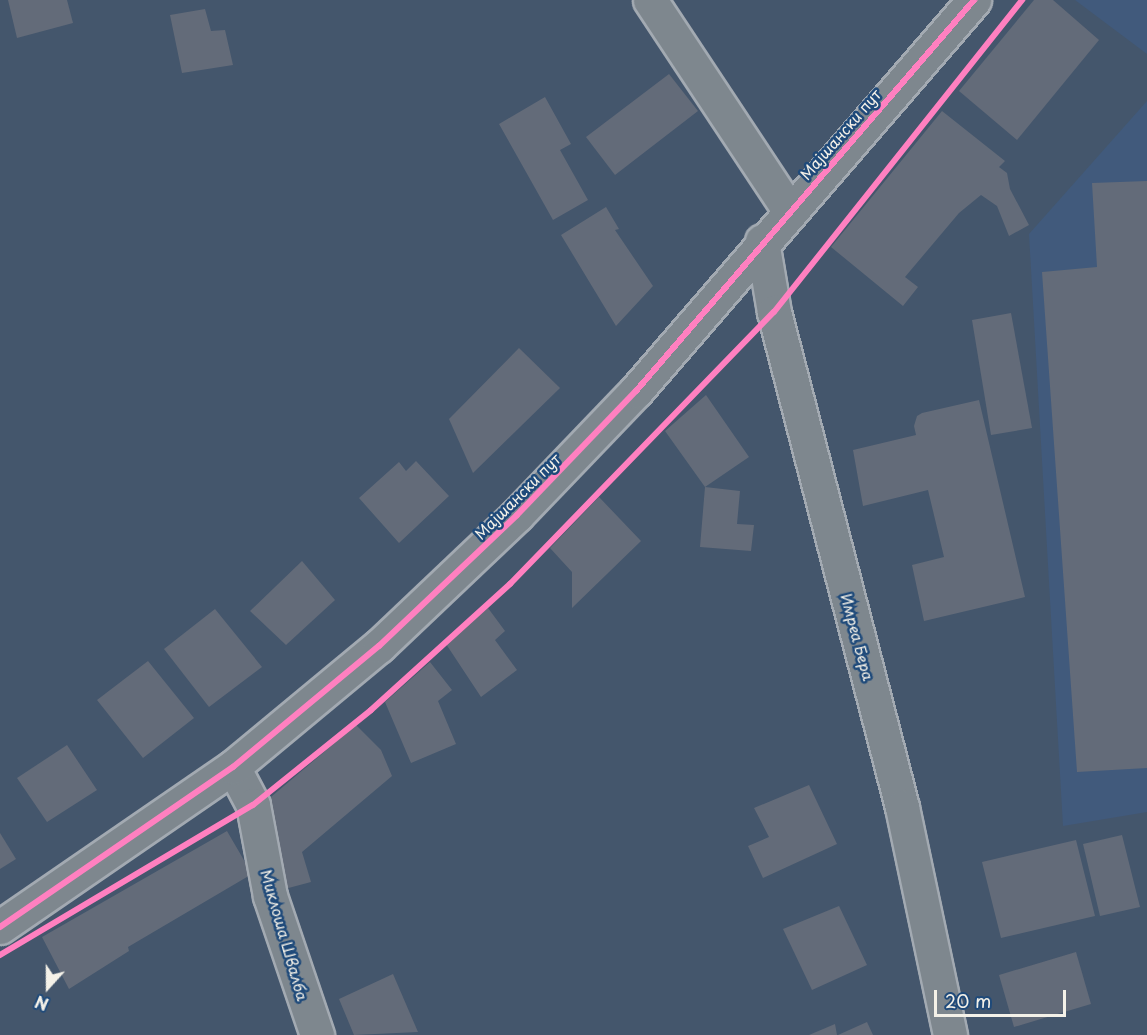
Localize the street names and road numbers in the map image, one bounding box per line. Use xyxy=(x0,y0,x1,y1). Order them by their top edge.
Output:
street label: Мајшански пут xyxy=(795,85,885,183)
street label: Мајшански пут xyxy=(470,449,564,543)
street label: Имреа Бера xyxy=(838,591,878,683)
street label: Миклоша Швалба xyxy=(258,867,312,1003)

